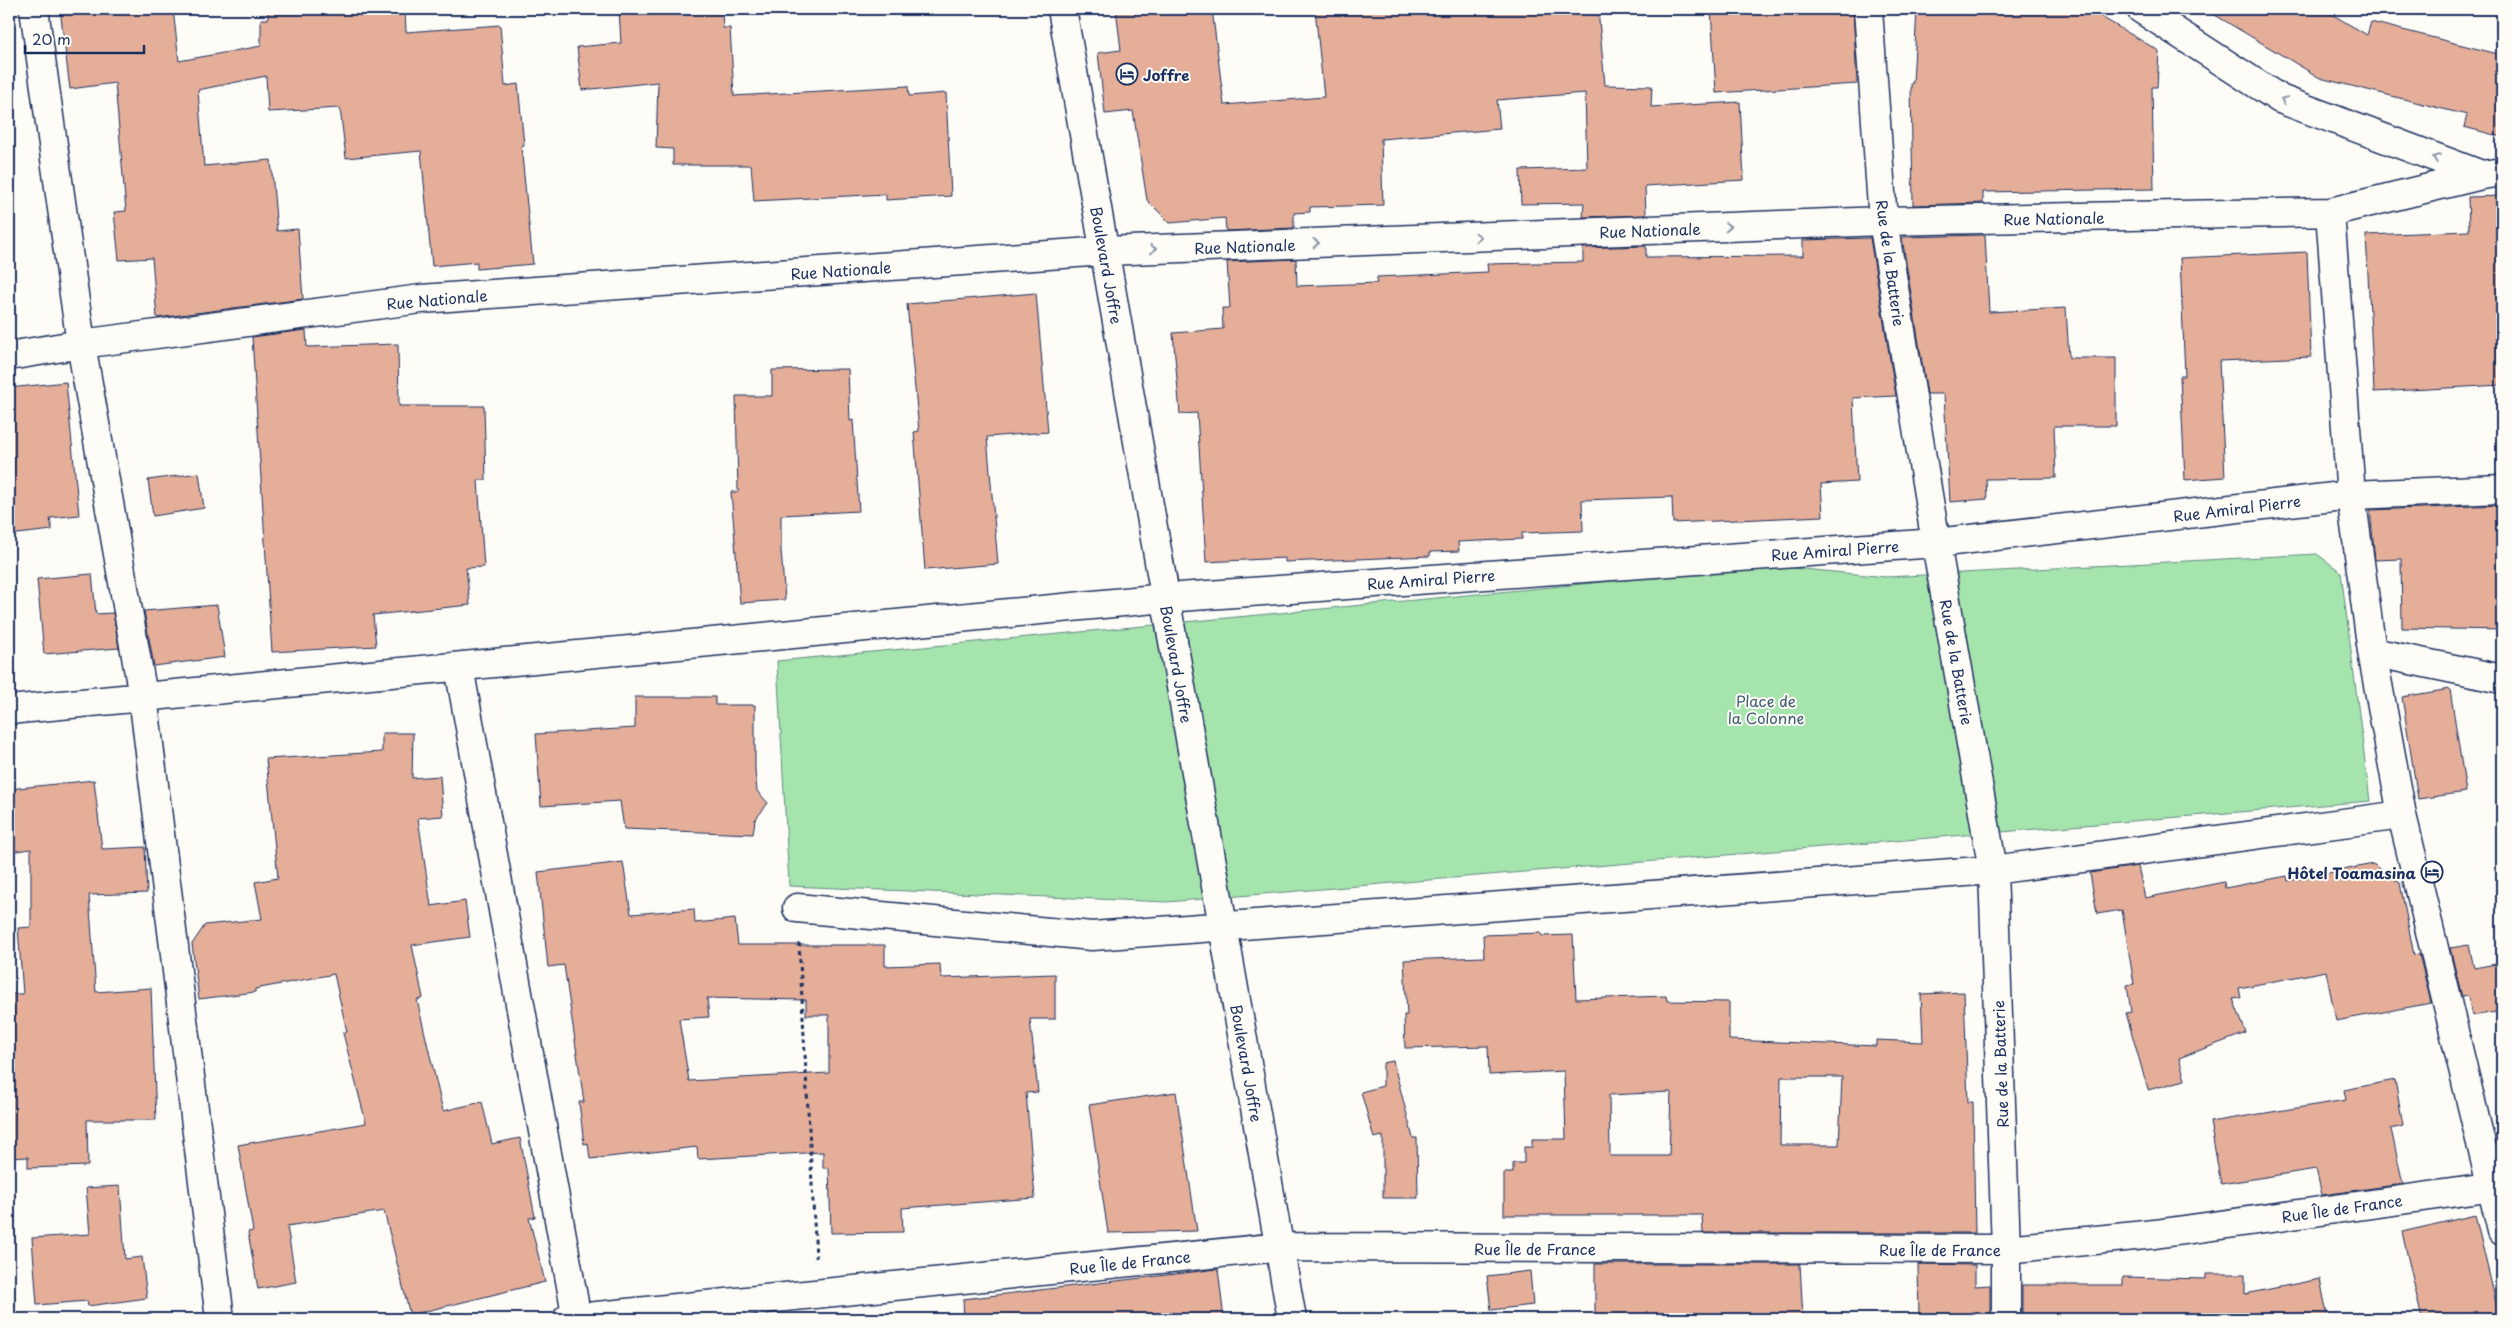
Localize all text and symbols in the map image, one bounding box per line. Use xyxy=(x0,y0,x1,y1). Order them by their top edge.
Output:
scale bar xyxy=(25,22,144,54)
text: 20 m xyxy=(32,27,71,50)
hotel icon: Joffre xyxy=(1115,62,1139,86)
place label: Joffre xyxy=(1143,63,1189,86)
one-way arrow xyxy=(2280,96,2289,107)
one-way arrow xyxy=(2432,154,2441,164)
street label: Rue de la Batterie xyxy=(1871,198,1911,328)
street label: Boulevard Joffre xyxy=(1085,204,1129,326)
street label: Rue Nationale xyxy=(2003,206,2105,230)
street label: Rue Nationale xyxy=(1599,217,1701,243)
one-way arrow xyxy=(1724,222,1732,232)
one-way arrow xyxy=(1474,231,1482,242)
street label: Rue Nationale xyxy=(1194,233,1296,259)
one-way arrow xyxy=(1312,238,1320,248)
one-way arrow xyxy=(1149,244,1157,255)
street label: Rue Nationale xyxy=(790,255,892,285)
street label: Rue Nationale xyxy=(386,283,488,315)
street label: Rue Amiral Pierre xyxy=(2172,489,2302,527)
street label: Rue Amiral Pierre xyxy=(1770,534,1900,566)
street label: Rue Amiral Pierre xyxy=(1366,563,1496,595)
street label: Rue de la Batterie xyxy=(1935,597,1979,727)
street label: Boulevard Joffre xyxy=(1155,603,1199,725)
park label: Place de la Colonne xyxy=(1728,689,1805,729)
hotel icon: Hôtel Toamasina xyxy=(2420,860,2444,884)
place label: Hôtel Toamasina xyxy=(2287,861,2417,884)
street label: Rue de la Batterie xyxy=(1986,1000,2014,1128)
street label: Boulevard Joffre xyxy=(1225,1002,1269,1124)
street label: Rue Île de France xyxy=(2280,1188,2404,1228)
street label: Rue Île de France xyxy=(1474,1237,1596,1260)
street label: Rue Île de France xyxy=(1879,1238,2001,1261)
street label: Rue Île de France xyxy=(1068,1244,1192,1280)

